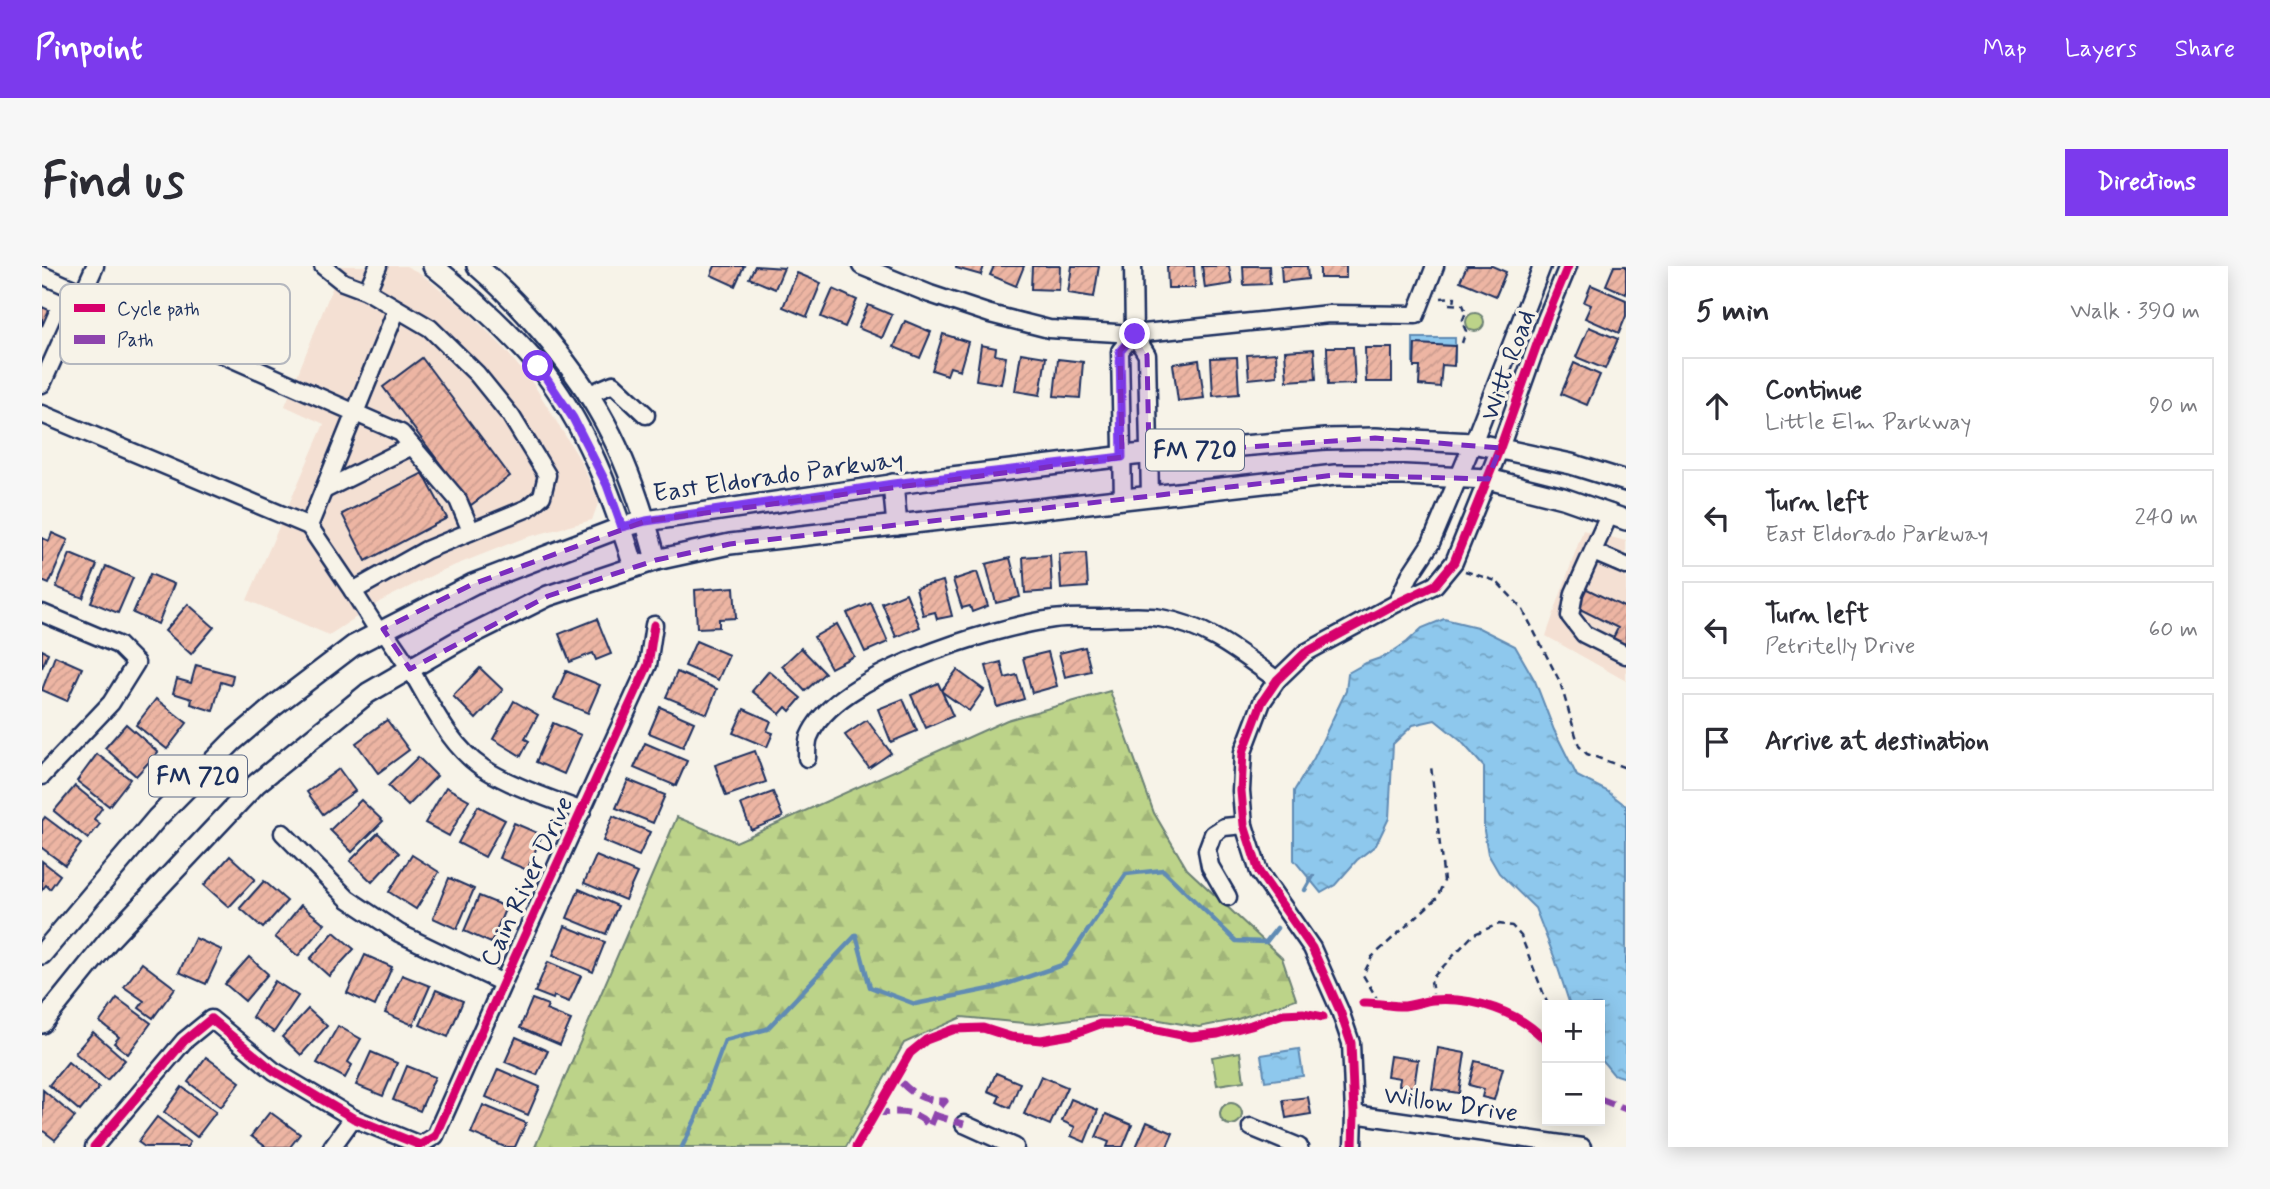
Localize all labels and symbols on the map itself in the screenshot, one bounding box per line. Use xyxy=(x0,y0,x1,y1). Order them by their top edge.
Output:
legend xyxy=(60,284,290,364)
text: Cycle path xyxy=(117,297,200,322)
street label: Witt Road xyxy=(1473,306,1545,426)
route end xyxy=(1119,318,1150,349)
text: Path xyxy=(117,328,154,353)
route start xyxy=(522,350,553,381)
road number: FM 720 xyxy=(1146,430,1244,470)
street label: East Eldorado Parkway xyxy=(651,443,906,511)
road number: FM 720 xyxy=(149,756,247,796)
street label: Cain River Drive xyxy=(473,791,582,973)
street label: Willow Drive xyxy=(1381,1079,1520,1131)

